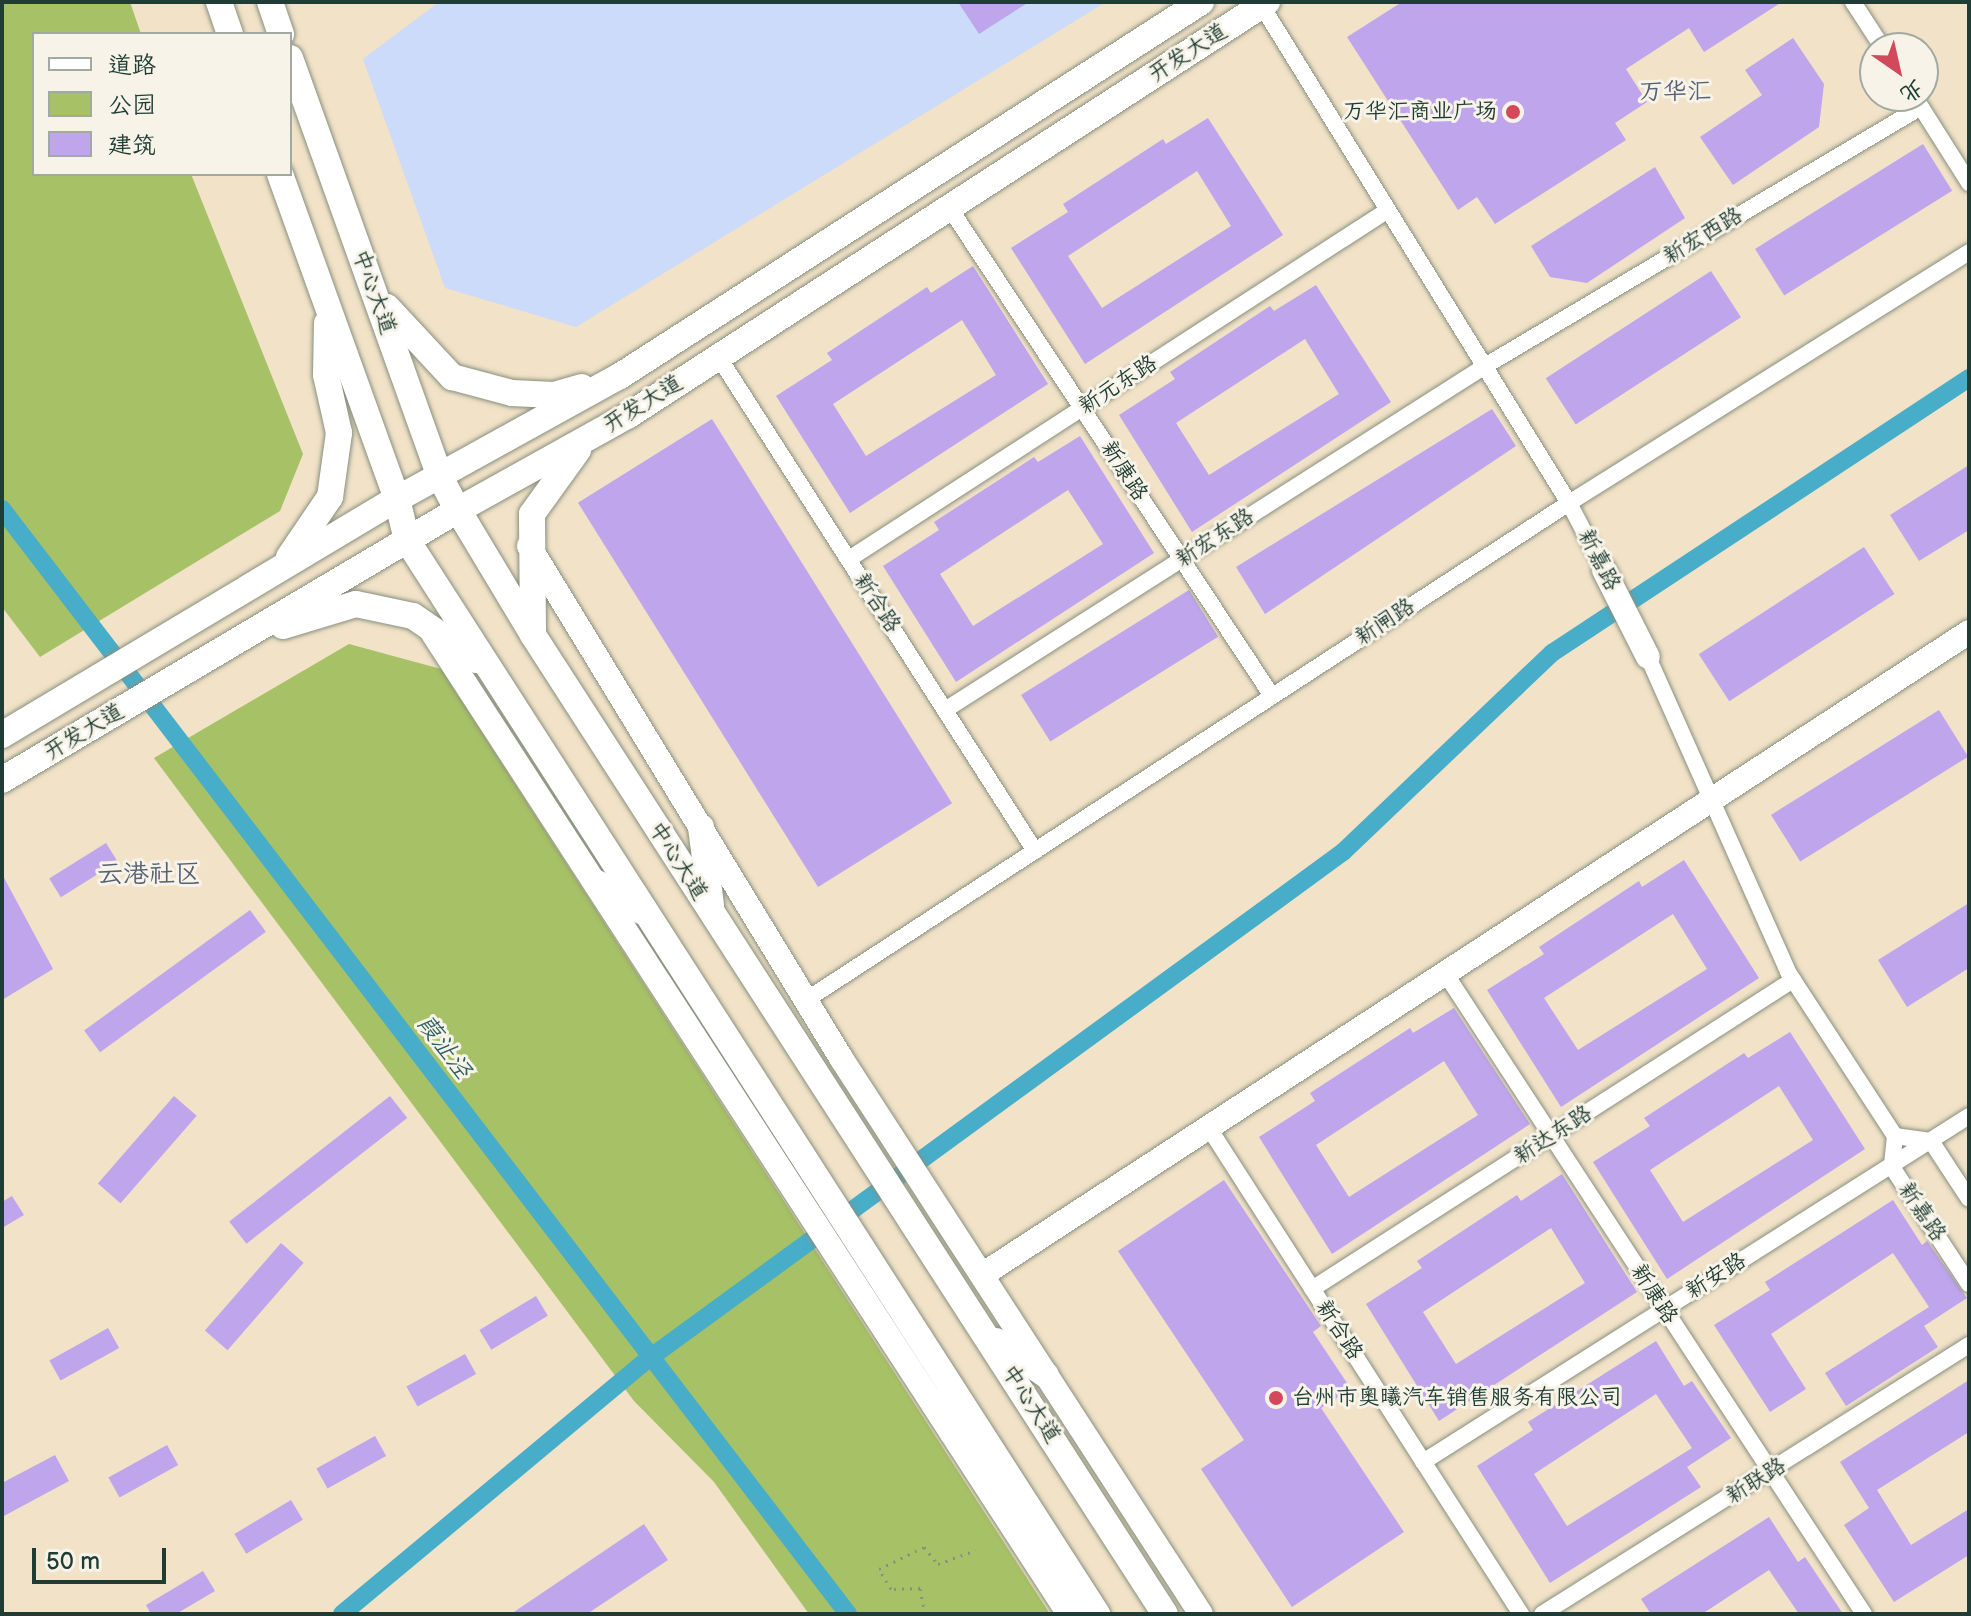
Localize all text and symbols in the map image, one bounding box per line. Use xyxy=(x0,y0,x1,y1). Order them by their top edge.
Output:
street label: 开发大道 xyxy=(1144,18,1232,88)
legend xyxy=(32,32,292,176)
north arrow xyxy=(1859,32,1939,112)
text: 道路 xyxy=(108,51,156,80)
text: 北 xyxy=(1895,73,1928,108)
district label: 万华汇 xyxy=(1639,78,1711,106)
text: 公园 xyxy=(108,91,156,120)
place label: 万华汇商业广场 xyxy=(1343,99,1497,125)
marker: 万华汇商业广场 xyxy=(1504,103,1522,121)
text: 建筑 xyxy=(108,131,156,160)
street label: 新宏西路 xyxy=(1658,202,1748,270)
street label: 中心大道 xyxy=(347,246,401,338)
street label: 新元东路 xyxy=(1074,350,1162,420)
street label: 开发大道 xyxy=(599,369,687,439)
street label: 新康路 xyxy=(1095,436,1153,506)
street label: 新宏东路 xyxy=(1171,503,1259,573)
street label: 新嘉路 xyxy=(1572,525,1626,595)
street label: 新合路 xyxy=(848,568,906,638)
street label: 新闸路 xyxy=(1350,593,1420,651)
street label: 开发大道 xyxy=(39,698,129,766)
street label: 中心大道 xyxy=(643,817,713,905)
district label: 云港社区 xyxy=(97,859,201,891)
water label: 葭沚泾 xyxy=(411,1010,477,1084)
street label: 新达东路 xyxy=(1509,1100,1597,1170)
street label: 新嘉路 xyxy=(1893,1177,1951,1247)
street label: 新安路 xyxy=(1681,1247,1751,1305)
street label: 新康路 xyxy=(1625,1259,1683,1329)
street label: 新合路 xyxy=(1310,1295,1368,1365)
street label: 中心大道 xyxy=(996,1360,1066,1448)
place label: 台州市奥曦汽车销售服务有限公司 xyxy=(1292,1385,1622,1411)
marker: 台州市奥曦汽车销售服务有限公司 xyxy=(1267,1389,1285,1407)
street label: 新联路 xyxy=(1721,1452,1791,1510)
scale bar xyxy=(36,1532,170,1582)
text: 50 m xyxy=(46,1547,100,1576)

